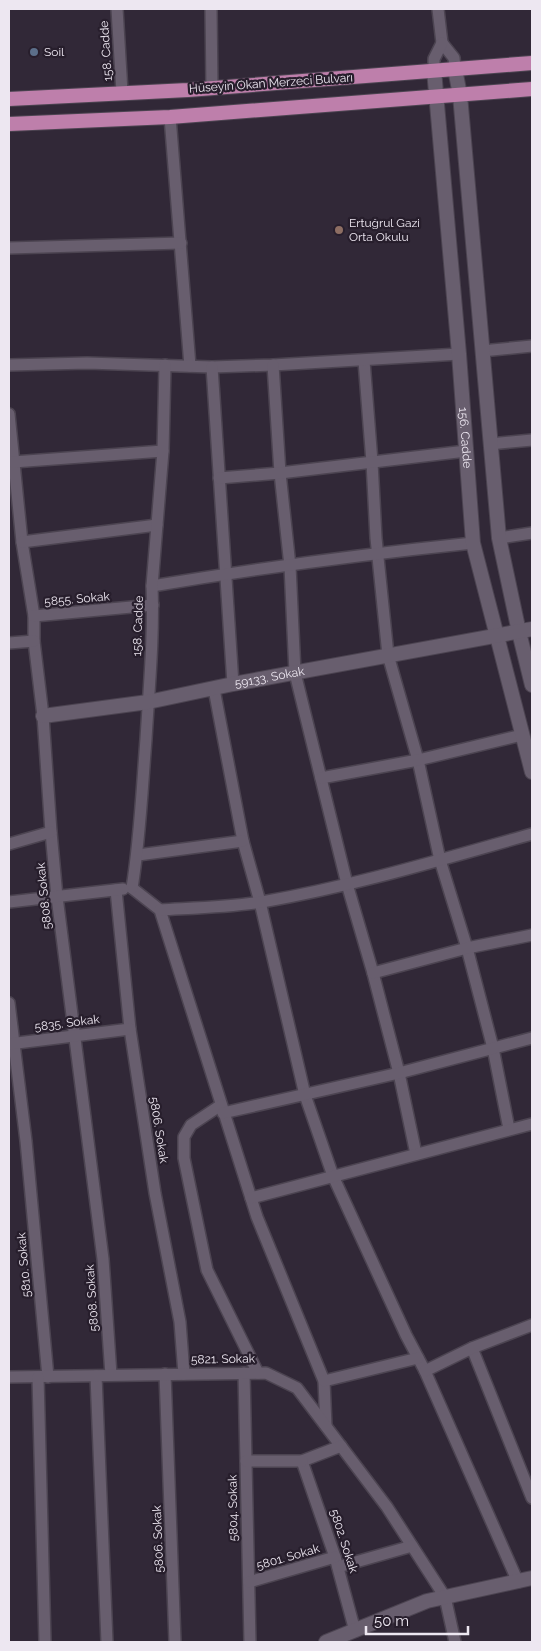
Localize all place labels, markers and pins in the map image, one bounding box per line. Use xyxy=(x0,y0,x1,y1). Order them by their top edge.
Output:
place label: Soil xyxy=(44,45,65,59)
marker: Soil xyxy=(28,46,40,58)
place label: Ertuğrul Gazi Orta Okulu xyxy=(349,216,420,244)
marker: Ertuğrul Gazi Orta Okulu xyxy=(333,224,345,236)

